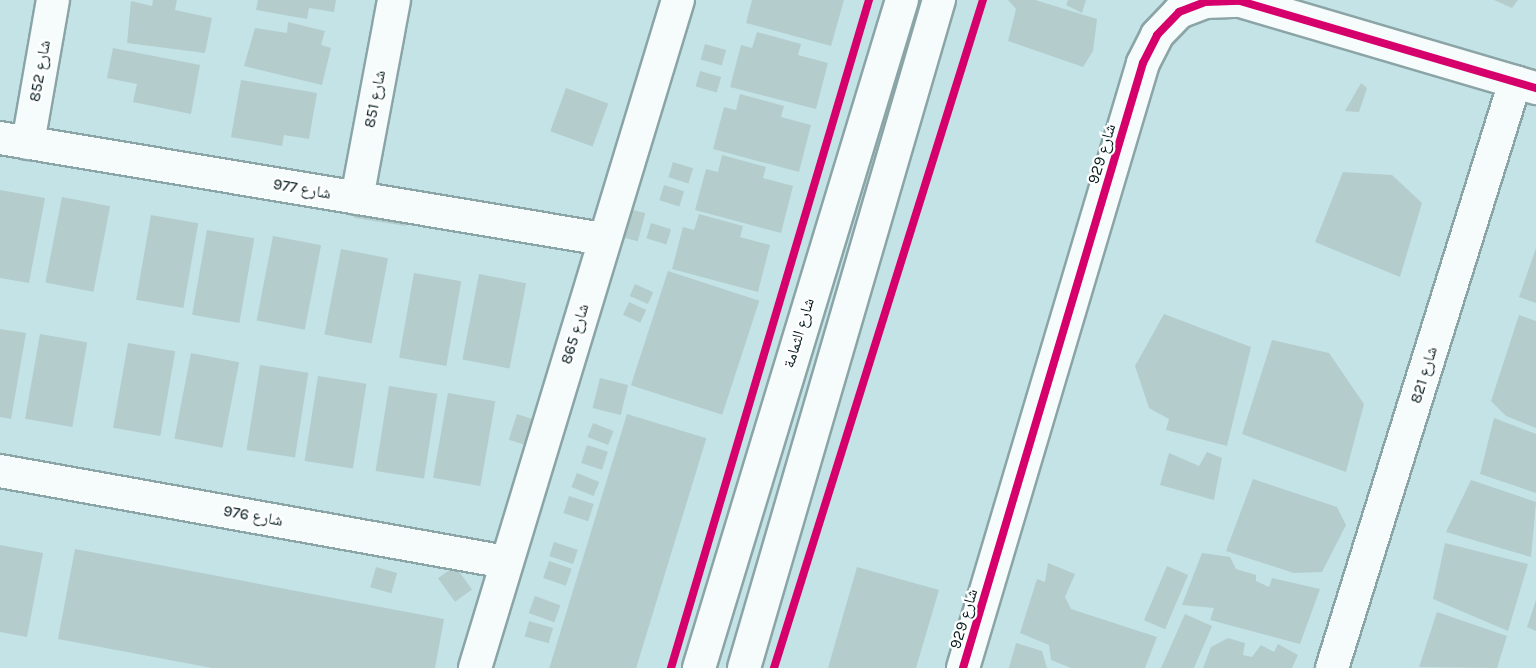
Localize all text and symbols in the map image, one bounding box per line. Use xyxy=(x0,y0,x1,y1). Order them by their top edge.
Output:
street label: شارع 852 xyxy=(25,39,55,103)
street label: شارع 851 xyxy=(360,69,390,129)
street label: شارع 929 xyxy=(1084,122,1120,186)
street label: شارع 977 xyxy=(272,174,332,204)
street label: شارع الثمامة xyxy=(779,296,819,370)
street label: شارع 865 xyxy=(557,301,593,367)
street label: شارع 821 xyxy=(1406,344,1442,406)
street label: شارع 976 xyxy=(222,501,284,531)
street label: شارع 929 xyxy=(946,587,982,651)

